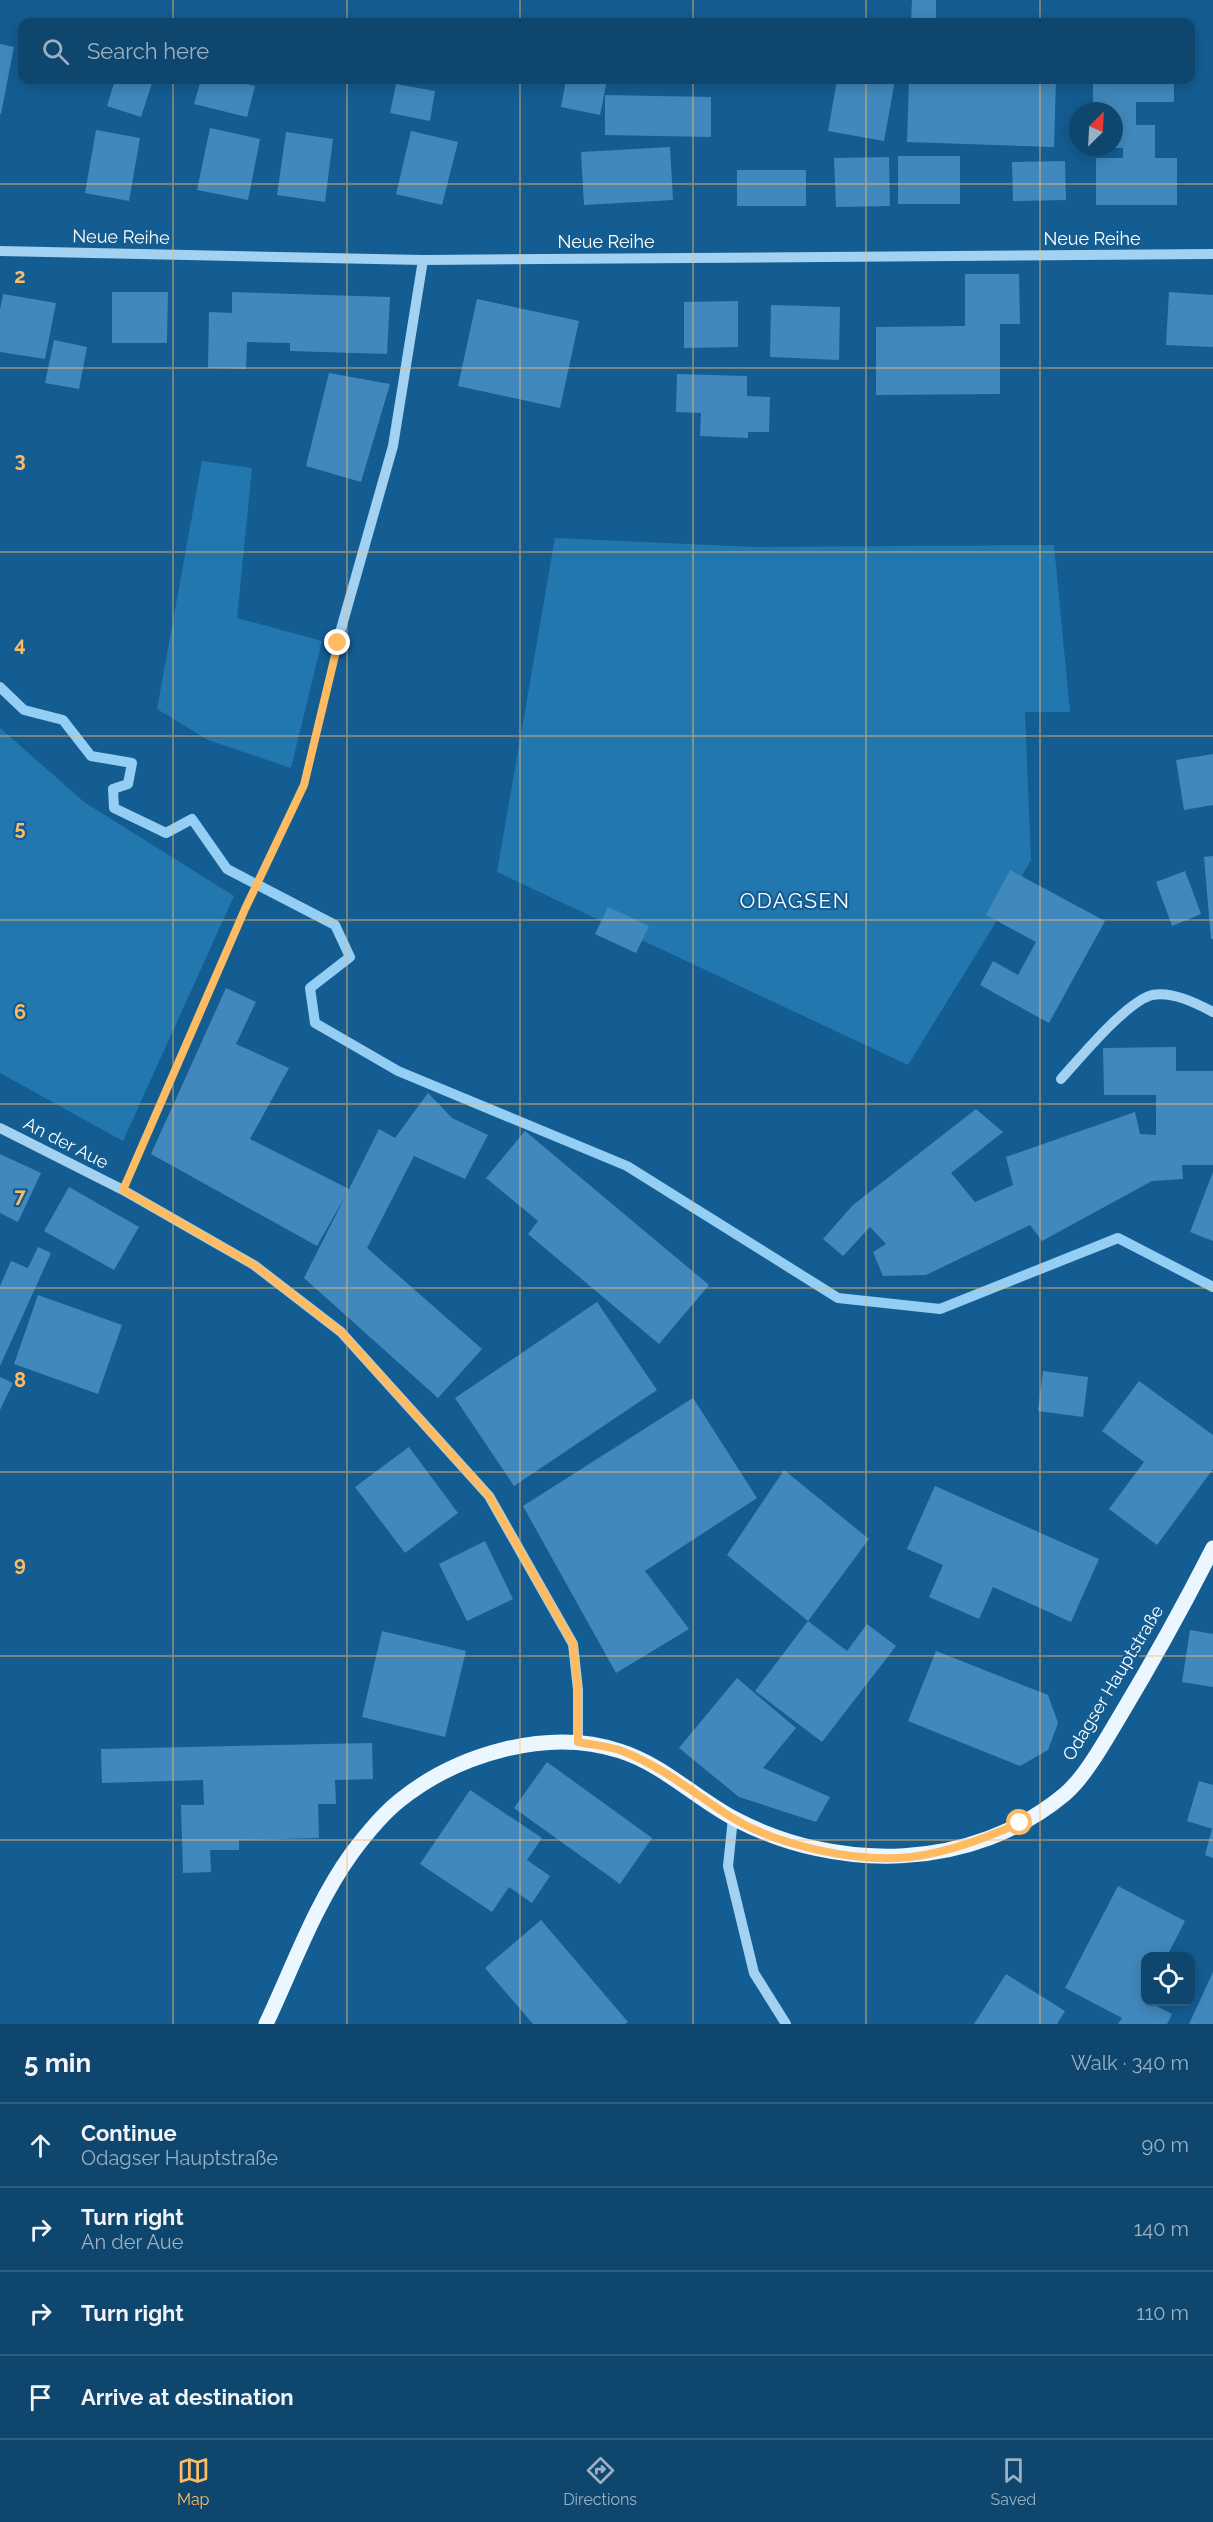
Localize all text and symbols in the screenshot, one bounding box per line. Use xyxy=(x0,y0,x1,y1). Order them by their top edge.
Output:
search box xyxy=(18,18,1195,84)
icon: search xyxy=(39,35,72,68)
text: Search here xyxy=(87,38,209,64)
north arrow xyxy=(1069,102,1123,156)
street label: Neue Reihe xyxy=(72,225,170,248)
street label: Neue Reihe xyxy=(1043,228,1141,249)
street label: Neue Reihe xyxy=(557,231,655,252)
text: 2 xyxy=(14,264,26,288)
text: 3 xyxy=(14,448,26,472)
route end xyxy=(324,629,350,655)
text: 4 xyxy=(14,632,26,656)
text: 5 xyxy=(14,816,26,840)
district label: ODAGSEN xyxy=(739,888,851,913)
text: 6 xyxy=(14,1000,26,1024)
street label: An der Aue xyxy=(20,1112,112,1173)
text: 7 xyxy=(14,1184,26,1208)
text: 8 xyxy=(14,1368,26,1392)
text: 9 xyxy=(14,1552,26,1576)
street label: Odagser Hauptstraße xyxy=(1058,1601,1167,1764)
route start xyxy=(1006,1809,1032,1835)
map controls xyxy=(1141,1952,1195,2006)
button: locate xyxy=(1141,1952,1195,2006)
text: 5 min xyxy=(24,2048,91,2078)
text: Walk · 340 m xyxy=(1071,2051,1189,2075)
text: Continue xyxy=(81,2120,177,2146)
icon: ahead xyxy=(24,2129,57,2162)
text: 90 m xyxy=(1142,2133,1189,2157)
text: Odagser Hauptstraße xyxy=(81,2146,278,2170)
text: Turn right xyxy=(81,2204,184,2230)
icon: right xyxy=(24,2213,57,2246)
text: 140 m xyxy=(1134,2217,1189,2241)
text: An der Aue xyxy=(81,2230,183,2254)
icon: right xyxy=(24,2297,57,2330)
text: Turn right xyxy=(81,2300,184,2326)
text: 110 m xyxy=(1136,2301,1189,2325)
icon: arrive xyxy=(24,2381,57,2414)
text: Arrive at destination xyxy=(81,2384,294,2410)
tab: Map xyxy=(177,2454,210,2509)
tab: Directions xyxy=(563,2454,637,2509)
tab: Saved xyxy=(990,2454,1036,2509)

